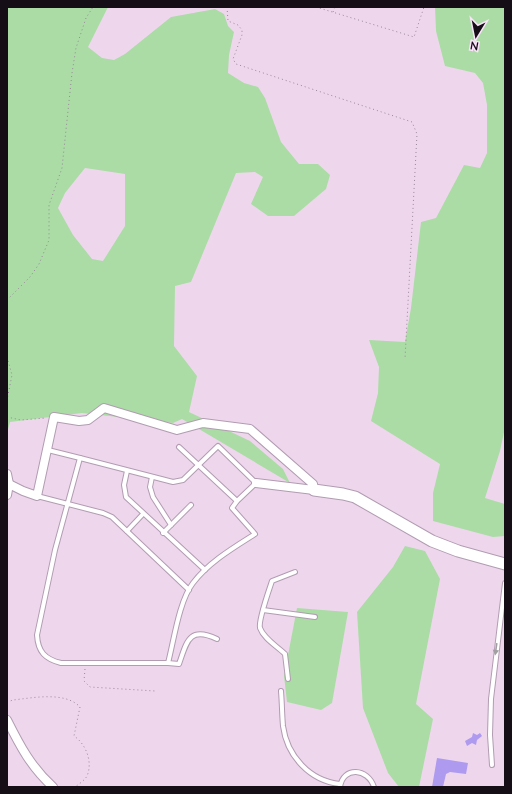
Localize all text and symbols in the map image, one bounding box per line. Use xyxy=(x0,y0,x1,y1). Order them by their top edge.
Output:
north arrow xyxy=(456,16,496,56)
text: N xyxy=(469,39,479,53)
one-way arrow xyxy=(493,643,499,655)

